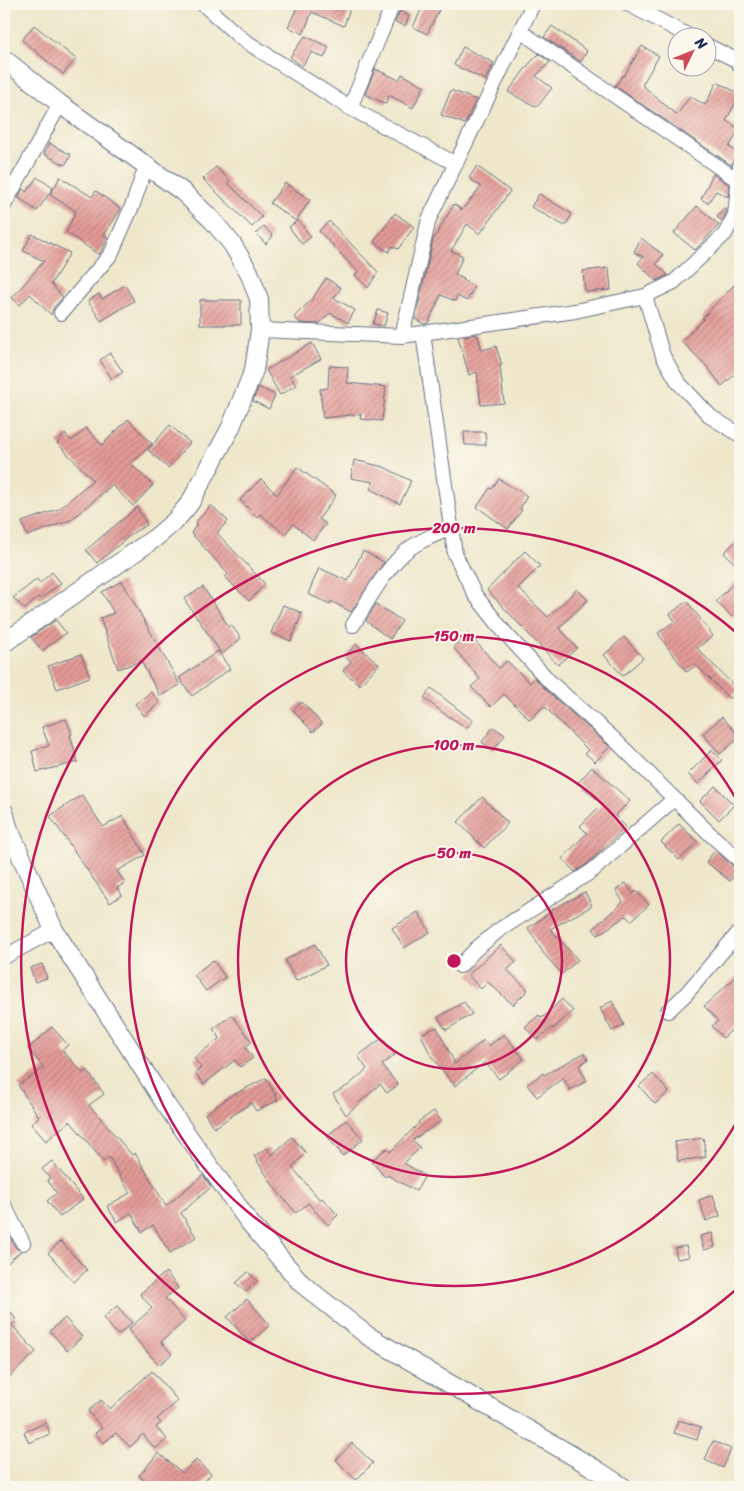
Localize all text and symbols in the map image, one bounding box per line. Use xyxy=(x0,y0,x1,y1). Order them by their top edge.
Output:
north arrow xyxy=(666,28,716,78)
text: N xyxy=(688,31,714,56)
text: 200 m xyxy=(431,515,476,541)
text: 150 m xyxy=(434,623,475,649)
text: 100 m xyxy=(434,732,475,758)
text: 50 m xyxy=(437,840,472,866)
centre of rings xyxy=(445,952,463,970)

